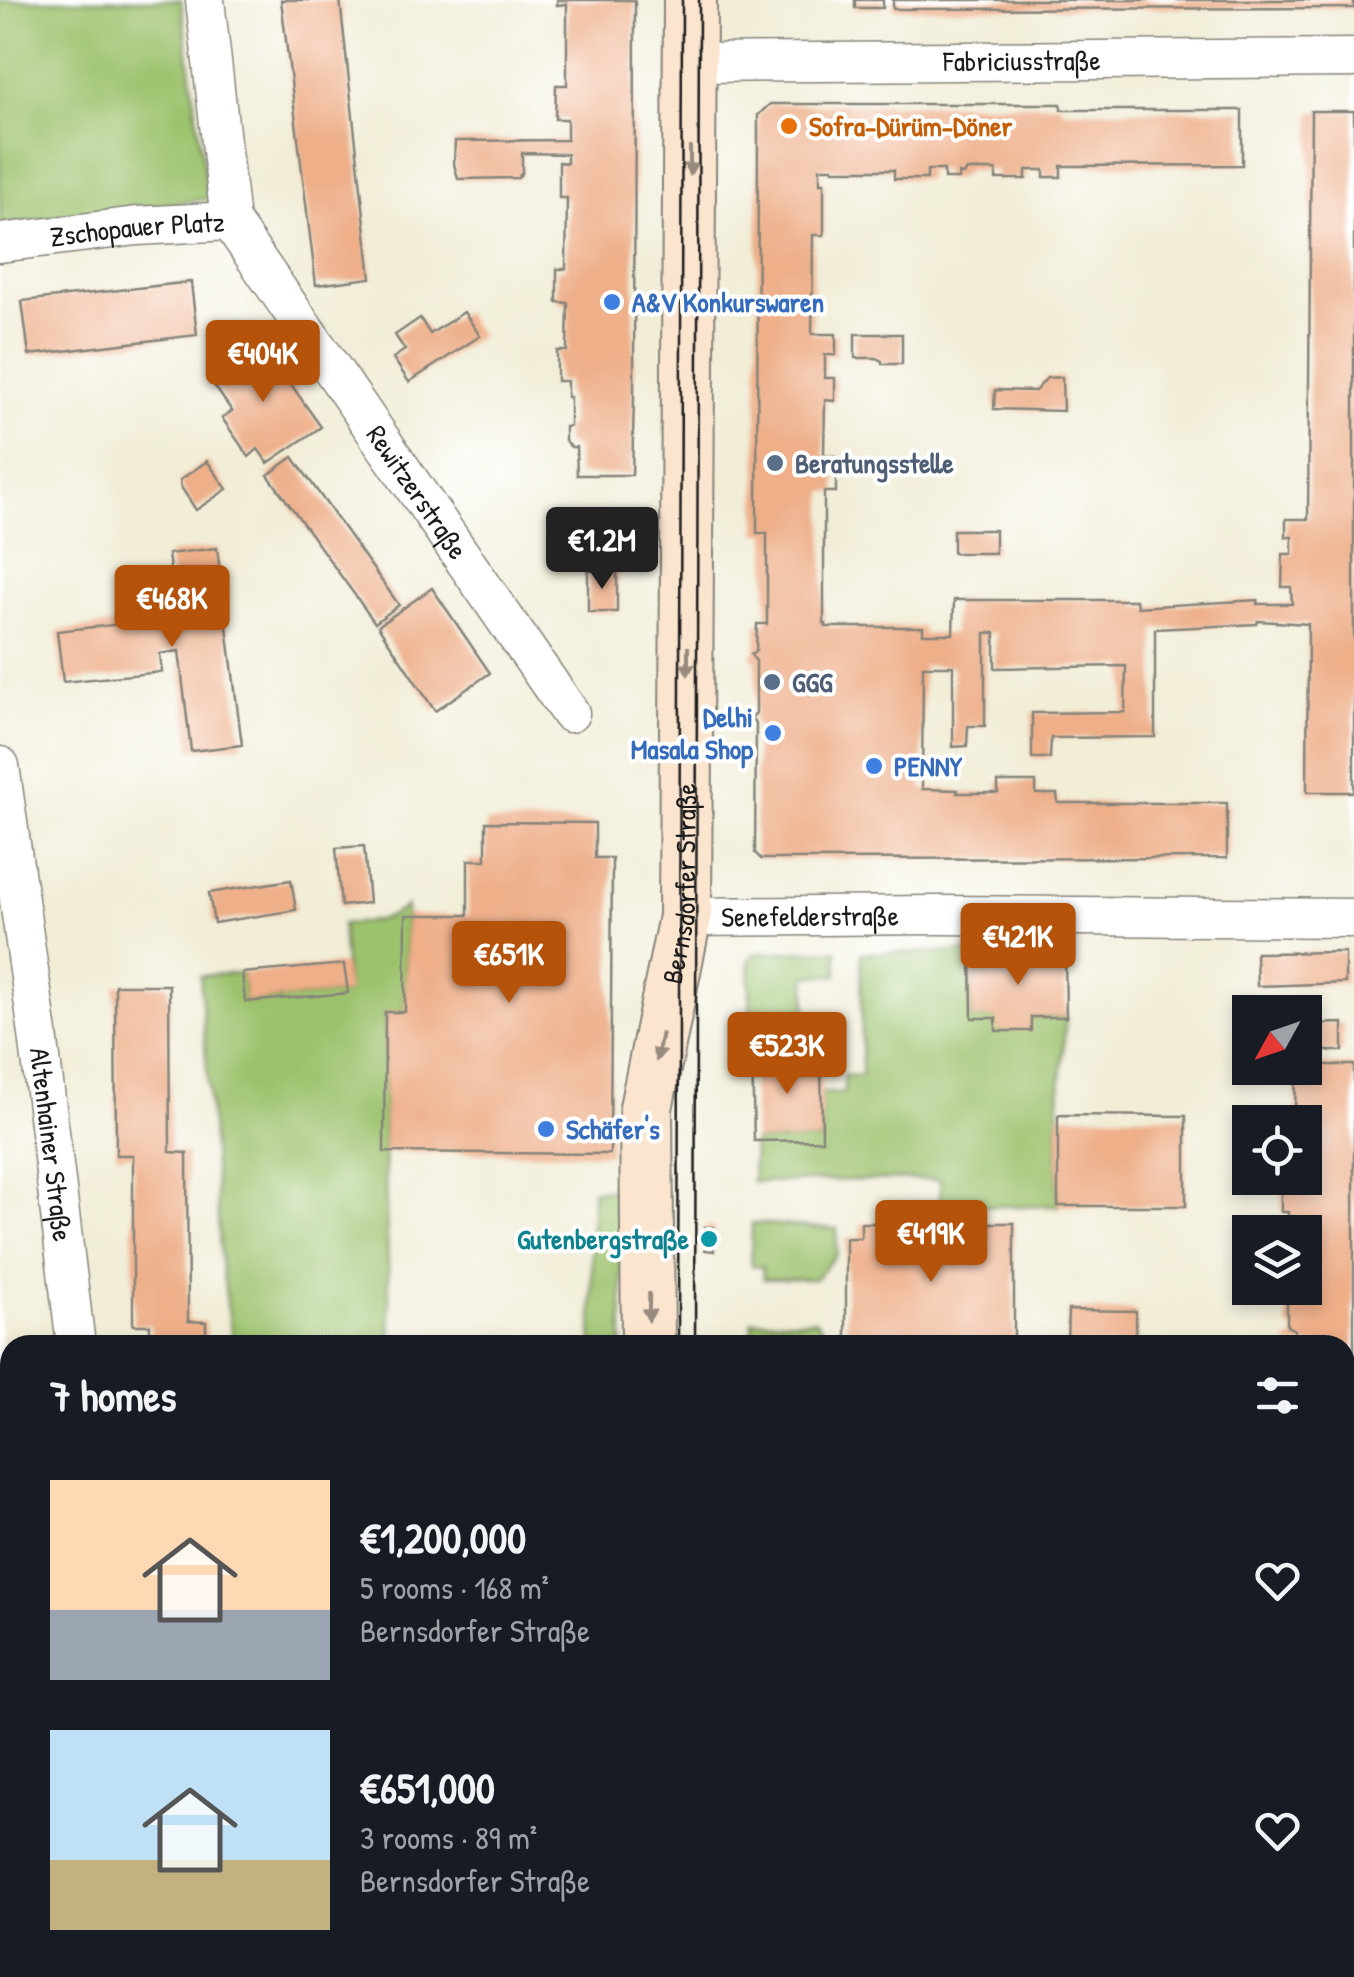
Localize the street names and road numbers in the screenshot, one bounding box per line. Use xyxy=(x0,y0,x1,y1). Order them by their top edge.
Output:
street label: Fabriciusstraße xyxy=(942,41,1101,80)
street label: Zschopauer Platz xyxy=(48,202,225,256)
street label: Rewitzerstraße xyxy=(358,418,477,567)
street label: Bernsdorfer Straße xyxy=(653,783,705,987)
street label: Senefelderstraße xyxy=(721,896,899,936)
street label: Altenhainer Straße xyxy=(21,1045,82,1244)

